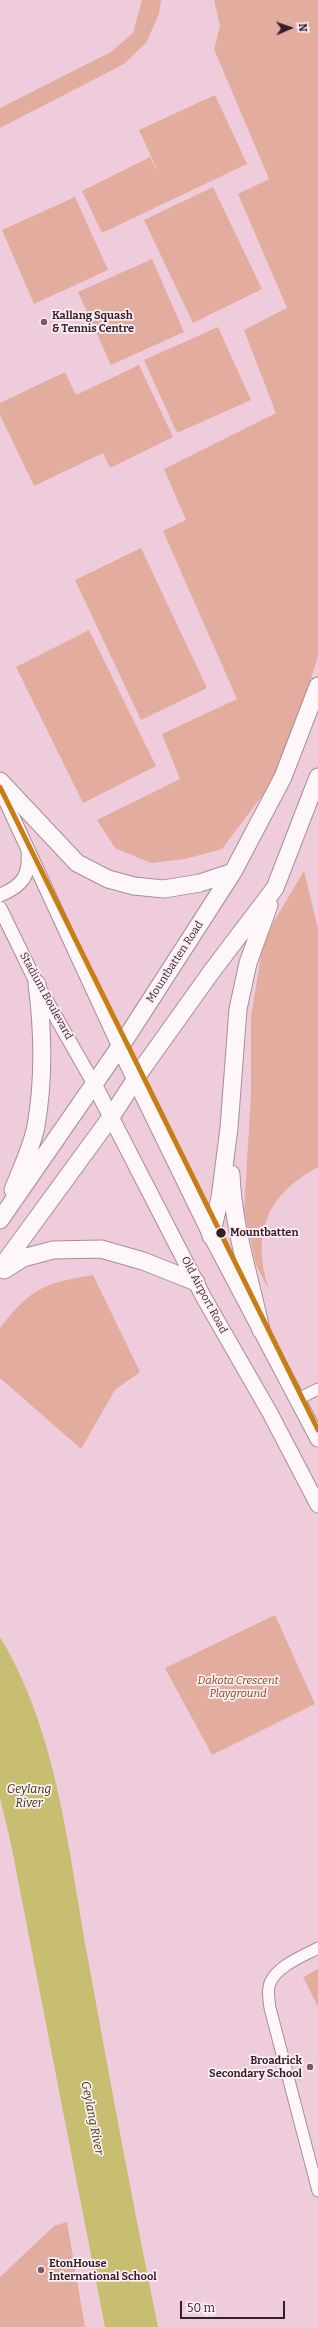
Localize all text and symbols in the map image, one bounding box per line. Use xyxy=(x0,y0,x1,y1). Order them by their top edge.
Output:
north arrow xyxy=(270,8,310,48)
text: N xyxy=(296,23,309,32)
place label: Kallang Squash & Tennis Centre xyxy=(52,309,134,335)
marker: Kallang Squash & Tennis Centre xyxy=(39,317,49,327)
street label: Mountbatten Road xyxy=(144,919,206,1005)
street label: Stadium Boulevard xyxy=(17,950,75,1042)
marker: Mountbatten xyxy=(214,1226,228,1240)
place label: Mountbatten xyxy=(230,1226,298,1240)
street label: Old Airport Road xyxy=(178,1254,230,1336)
park label: Dakota Crescent Playground xyxy=(198,1674,278,1700)
water label: Geylang River xyxy=(7,1783,51,1811)
place label: Broadrick Secondary School xyxy=(209,2054,302,2080)
marker: Broadrick Secondary School xyxy=(305,2062,315,2072)
water label: Geylang River xyxy=(78,2080,106,2156)
place label: EtonHouse International School xyxy=(49,2257,157,2283)
marker: EtonHouse International School xyxy=(36,2265,46,2275)
scale bar xyxy=(182,2293,287,2319)
text: 50 m xyxy=(187,2301,215,2315)

